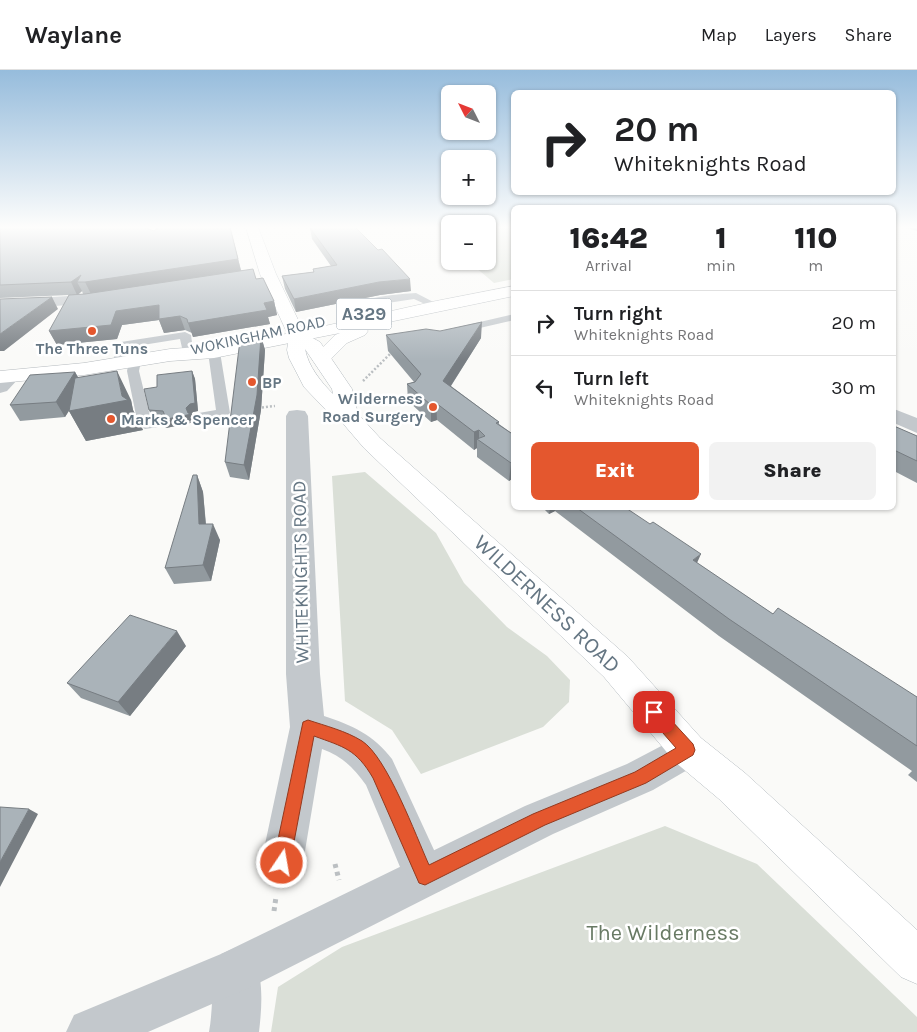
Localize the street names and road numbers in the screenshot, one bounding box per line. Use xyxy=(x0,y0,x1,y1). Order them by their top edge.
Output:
road number: A329 xyxy=(336,298,392,330)
street label: WOKINGHAM ROAD xyxy=(189,311,327,359)
street label: WHITEKNIGHTS ROAD xyxy=(288,480,314,664)
street label: WILDERNESS ROAD xyxy=(468,530,626,678)

